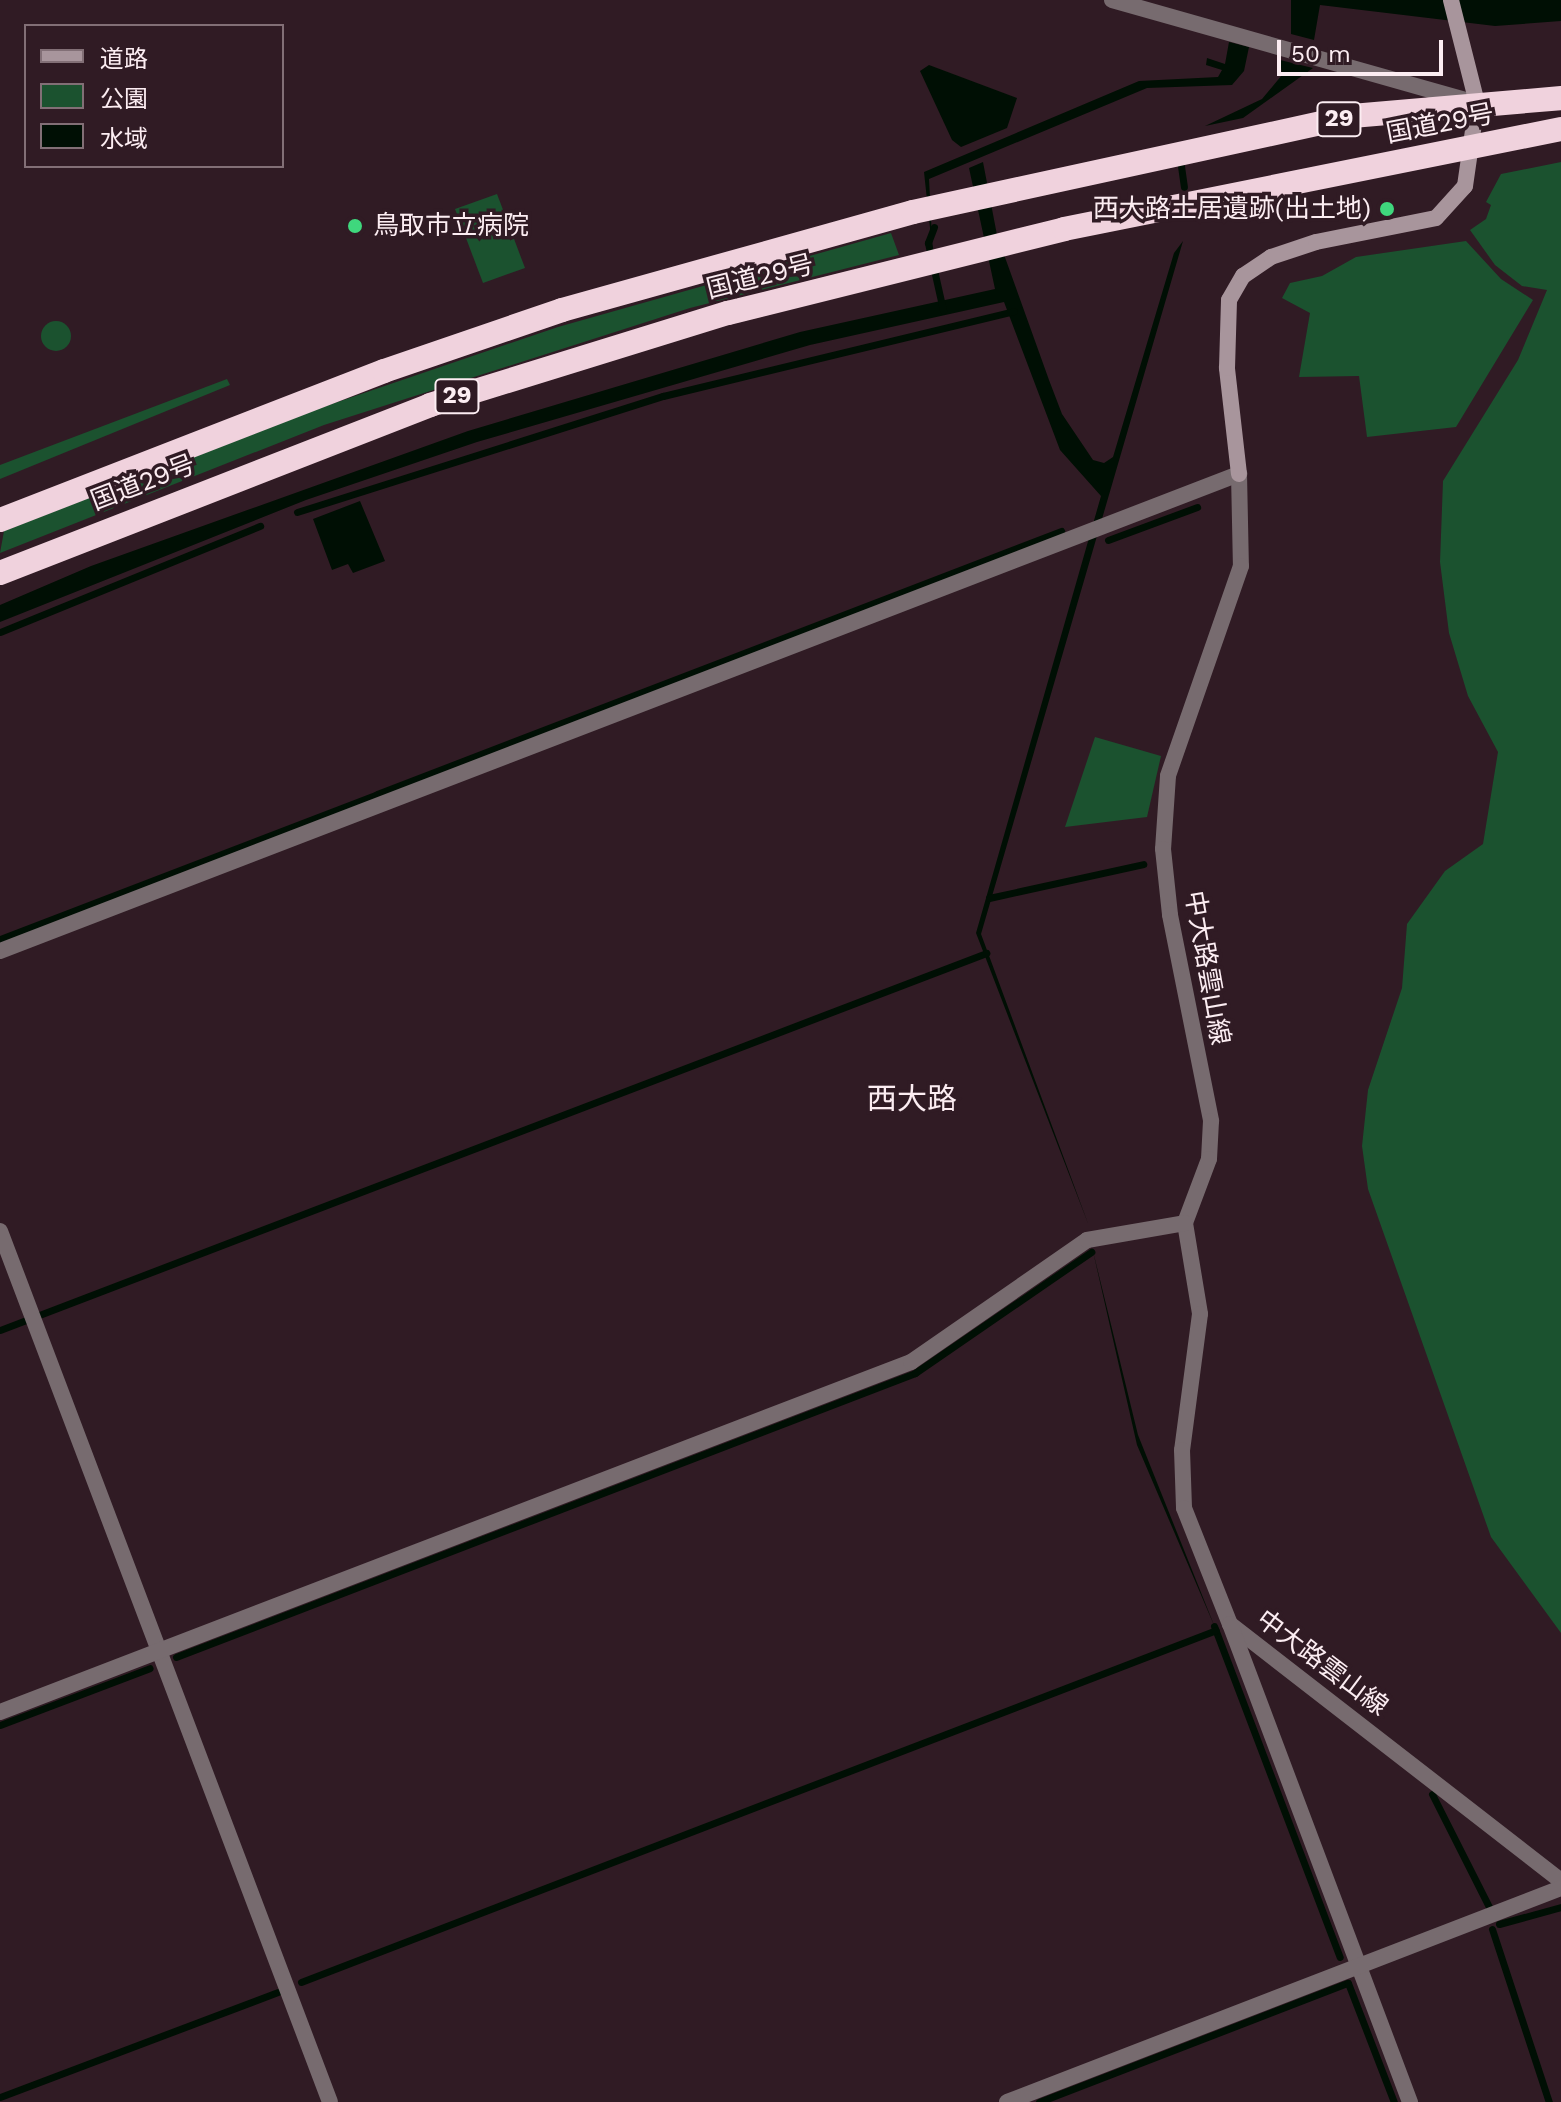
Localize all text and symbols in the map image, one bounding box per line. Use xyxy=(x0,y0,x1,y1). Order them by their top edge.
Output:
legend xyxy=(24,24,284,168)
scale bar xyxy=(1281,24,1447,74)
text: 50 m xyxy=(1291,40,1351,68)
text: 道路 xyxy=(100,45,148,73)
text: 公園 xyxy=(100,85,148,113)
street label: 国道29号 xyxy=(1383,98,1497,150)
road number: 29 xyxy=(1315,99,1363,139)
text: 水域 xyxy=(100,125,148,153)
place label: 西大路土居遺跡(出土地) xyxy=(1093,193,1371,225)
marker: 西大路土居遺跡(出土地) xyxy=(1378,200,1396,218)
place label: 鳥取市立病院 xyxy=(373,210,529,242)
marker: 鳥取市立病院 xyxy=(344,215,366,237)
street label: 国道29号 xyxy=(703,249,817,305)
road number: 29 xyxy=(433,376,481,416)
street label: 国道29号 xyxy=(86,449,200,517)
street label: 中大路雲山線 xyxy=(1178,888,1236,1048)
district label: 西大路 xyxy=(867,1081,957,1117)
street label: 中大路雲山線 xyxy=(1250,1604,1394,1722)

